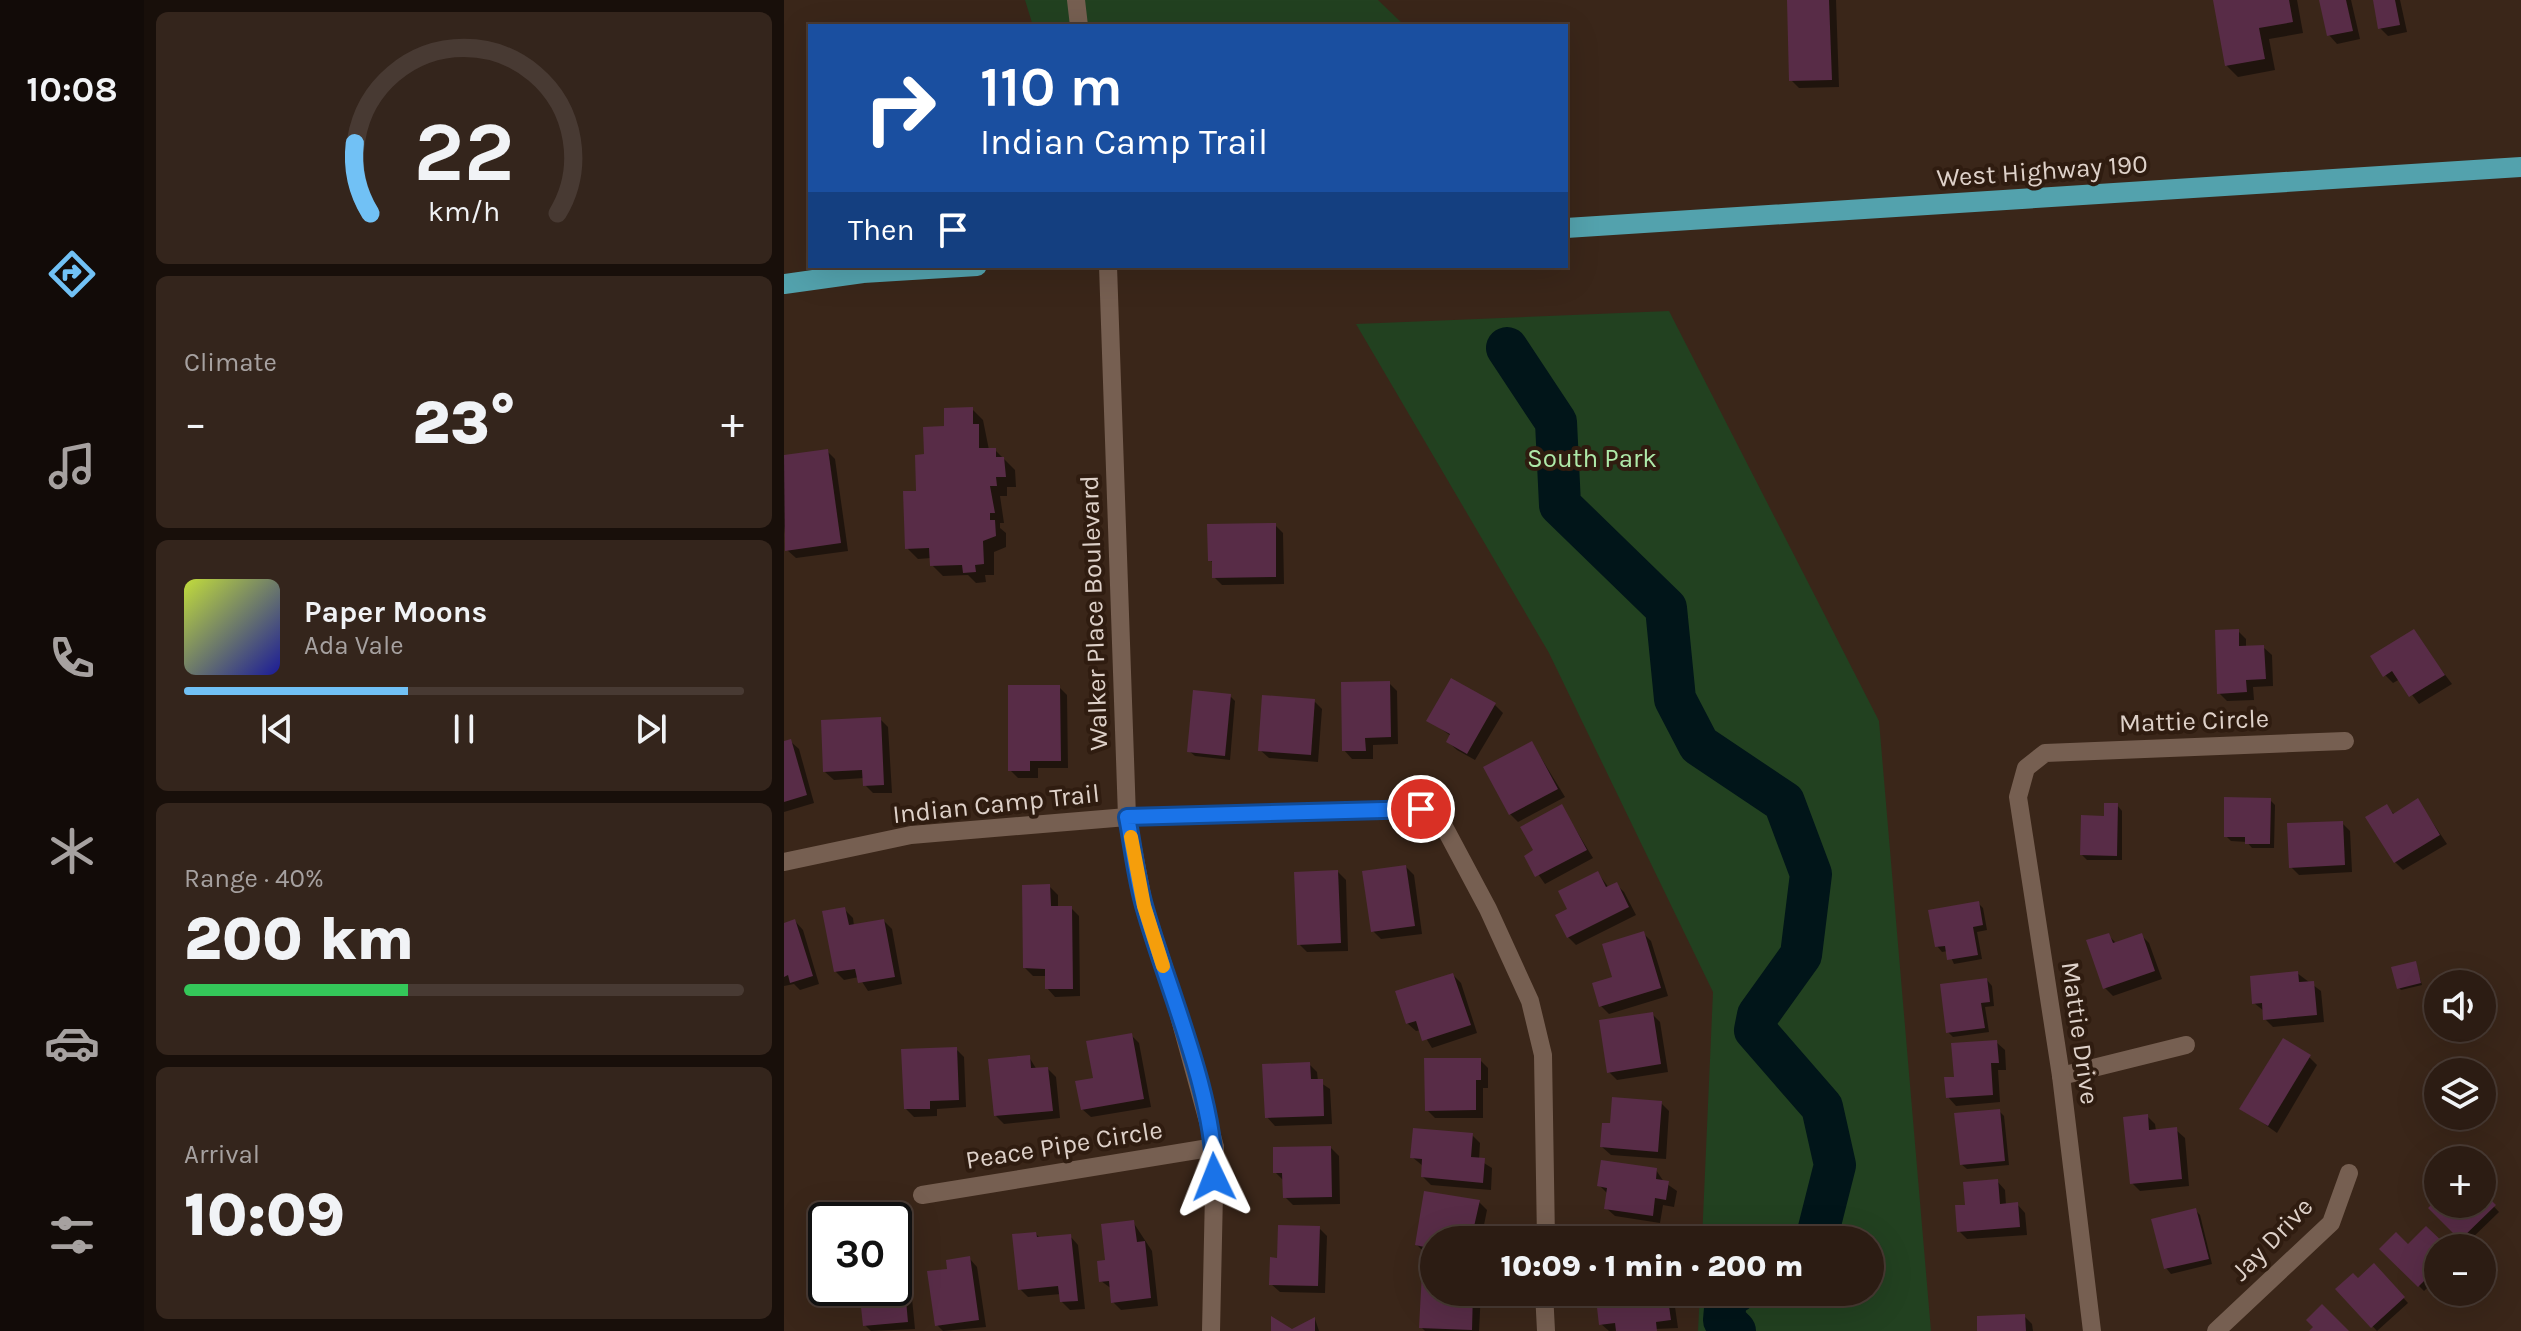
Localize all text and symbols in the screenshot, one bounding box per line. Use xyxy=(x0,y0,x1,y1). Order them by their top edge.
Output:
text: 110 m xyxy=(980,54,1123,119)
icon: right xyxy=(848,56,952,160)
text: 10:08 xyxy=(26,68,118,110)
text: 22 xyxy=(414,103,514,200)
text: Indian Camp Trail xyxy=(980,121,1268,163)
street label: West Highway 190 xyxy=(1935,148,2149,194)
text: km/h xyxy=(428,195,500,228)
icon: arrive xyxy=(931,208,975,252)
text: Then xyxy=(848,212,915,248)
icon: directions xyxy=(44,246,100,302)
text: Climate xyxy=(184,347,277,378)
text: 23° xyxy=(412,388,516,458)
text: − xyxy=(184,398,207,449)
text: + xyxy=(721,398,744,449)
icon: music xyxy=(44,438,100,494)
park label: South Park xyxy=(1527,443,1657,474)
street label: Walker Place Boulevard xyxy=(1074,475,1114,751)
text: Paper Moons xyxy=(304,594,487,630)
icon: phone xyxy=(44,630,100,686)
text: Ada Vale xyxy=(304,630,404,661)
street label: Mattie Circle xyxy=(2118,703,2270,739)
icon: previous xyxy=(255,707,299,751)
icon: pause xyxy=(442,707,486,751)
icon: next xyxy=(629,707,673,751)
pin xyxy=(1387,775,1455,843)
street label: Indian Camp Trail xyxy=(891,778,1101,830)
icon: arrive xyxy=(1399,787,1443,831)
icon: climate xyxy=(44,823,100,879)
text: Range · 40% xyxy=(184,863,324,894)
text: 200 km xyxy=(184,904,414,974)
street label: Mattie Drive xyxy=(2055,960,2105,1106)
map controls xyxy=(2424,970,2496,1306)
button: sound xyxy=(2424,970,2496,1042)
icon: car xyxy=(44,1015,100,1071)
button: layers xyxy=(2424,1058,2496,1130)
street label: Peace Pipe Circle xyxy=(963,1114,1165,1176)
position arrow xyxy=(1172,1135,1256,1219)
text: Arrival xyxy=(184,1139,260,1170)
button: + xyxy=(2424,1146,2496,1218)
text: 10:09 xyxy=(184,1180,345,1250)
street label: Jay Drive xyxy=(2225,1191,2319,1287)
speed limit sign: 30 xyxy=(808,1202,912,1306)
icon: filters xyxy=(44,1207,100,1263)
button: − xyxy=(2424,1234,2496,1306)
text: 10:09 · 1 min · 200 m xyxy=(1501,1248,1803,1284)

